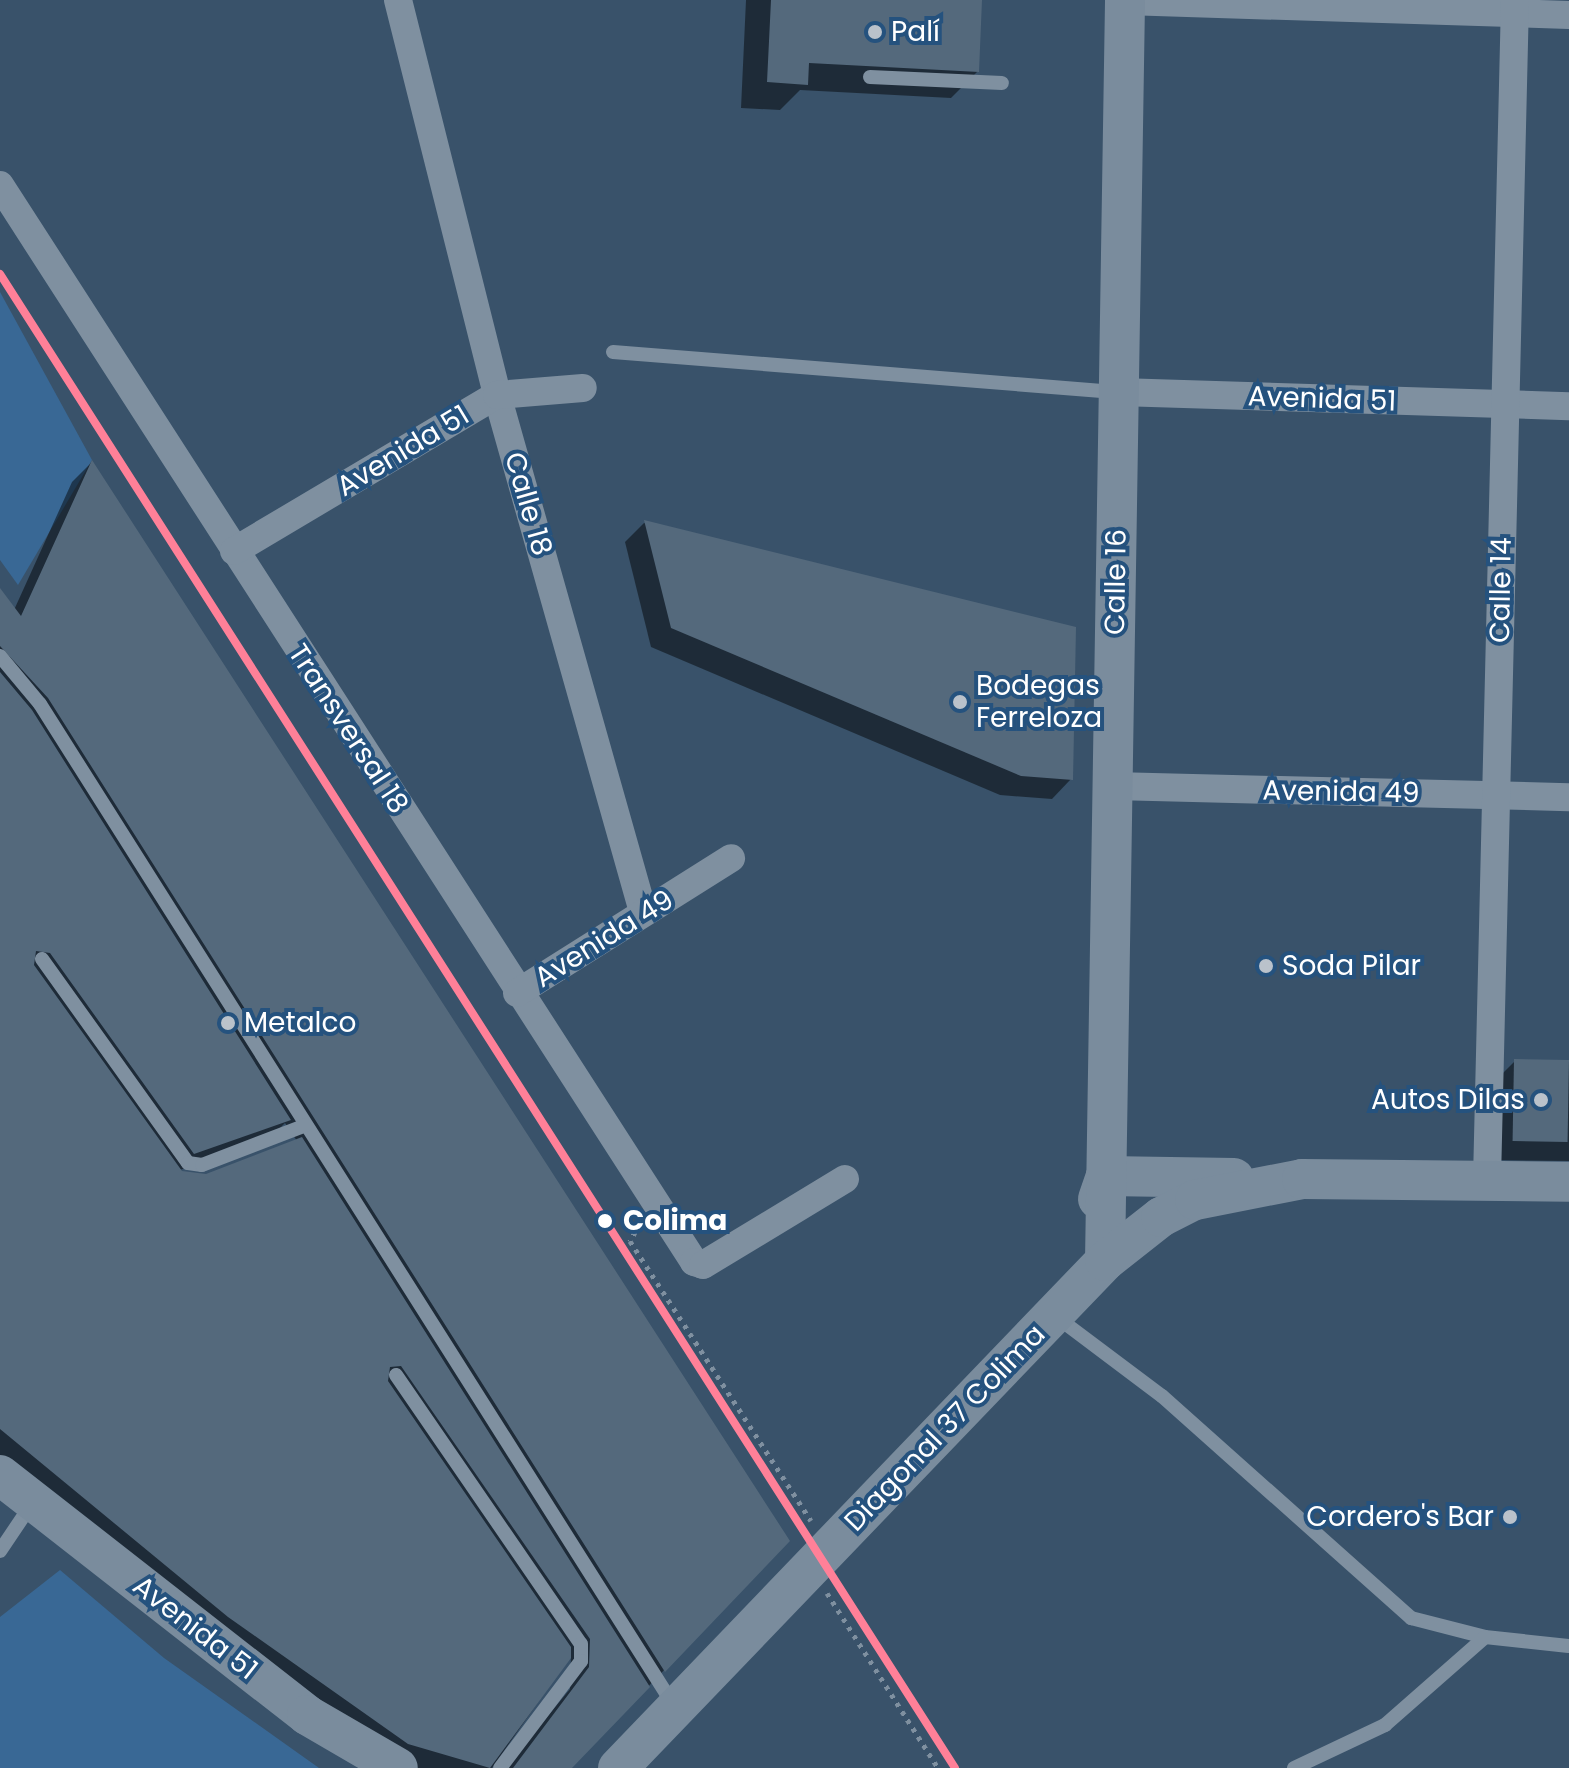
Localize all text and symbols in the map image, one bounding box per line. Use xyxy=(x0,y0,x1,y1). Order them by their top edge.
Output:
place label: Palí xyxy=(891,15,940,49)
marker: Palí xyxy=(866,23,884,41)
street label: Avenida 51 xyxy=(1247,380,1397,418)
street label: Avenida 51 xyxy=(331,398,475,504)
street label: Calle 18 xyxy=(497,449,559,559)
street label: Calle 16 xyxy=(1098,529,1134,635)
street label: Calle 14 xyxy=(1483,537,1519,643)
street label: Transversal 18 xyxy=(281,638,415,820)
place label: Bodegas Ferreloza xyxy=(976,669,1102,735)
marker: Bodegas Ferreloza xyxy=(951,693,969,711)
street label: Avenida 49 xyxy=(1262,774,1420,810)
street label: Avenida 49 xyxy=(528,883,680,995)
place label: Soda Pilar xyxy=(1282,949,1421,983)
marker: Soda Pilar xyxy=(1257,957,1275,975)
place label: Metalco xyxy=(244,1006,356,1040)
marker: Metalco xyxy=(219,1014,237,1032)
place label: Autos Dilas xyxy=(1371,1083,1525,1117)
marker: Autos Dilas xyxy=(1532,1091,1550,1109)
place label: Colima xyxy=(623,1204,727,1238)
marker: Colima xyxy=(594,1210,616,1232)
street label: Diagonal 37 Colima xyxy=(838,1318,1052,1538)
place label: Cordero's Bar xyxy=(1306,1500,1494,1534)
marker: Cordero's Bar xyxy=(1501,1508,1519,1526)
street label: Avenida 51 xyxy=(126,1569,264,1687)

